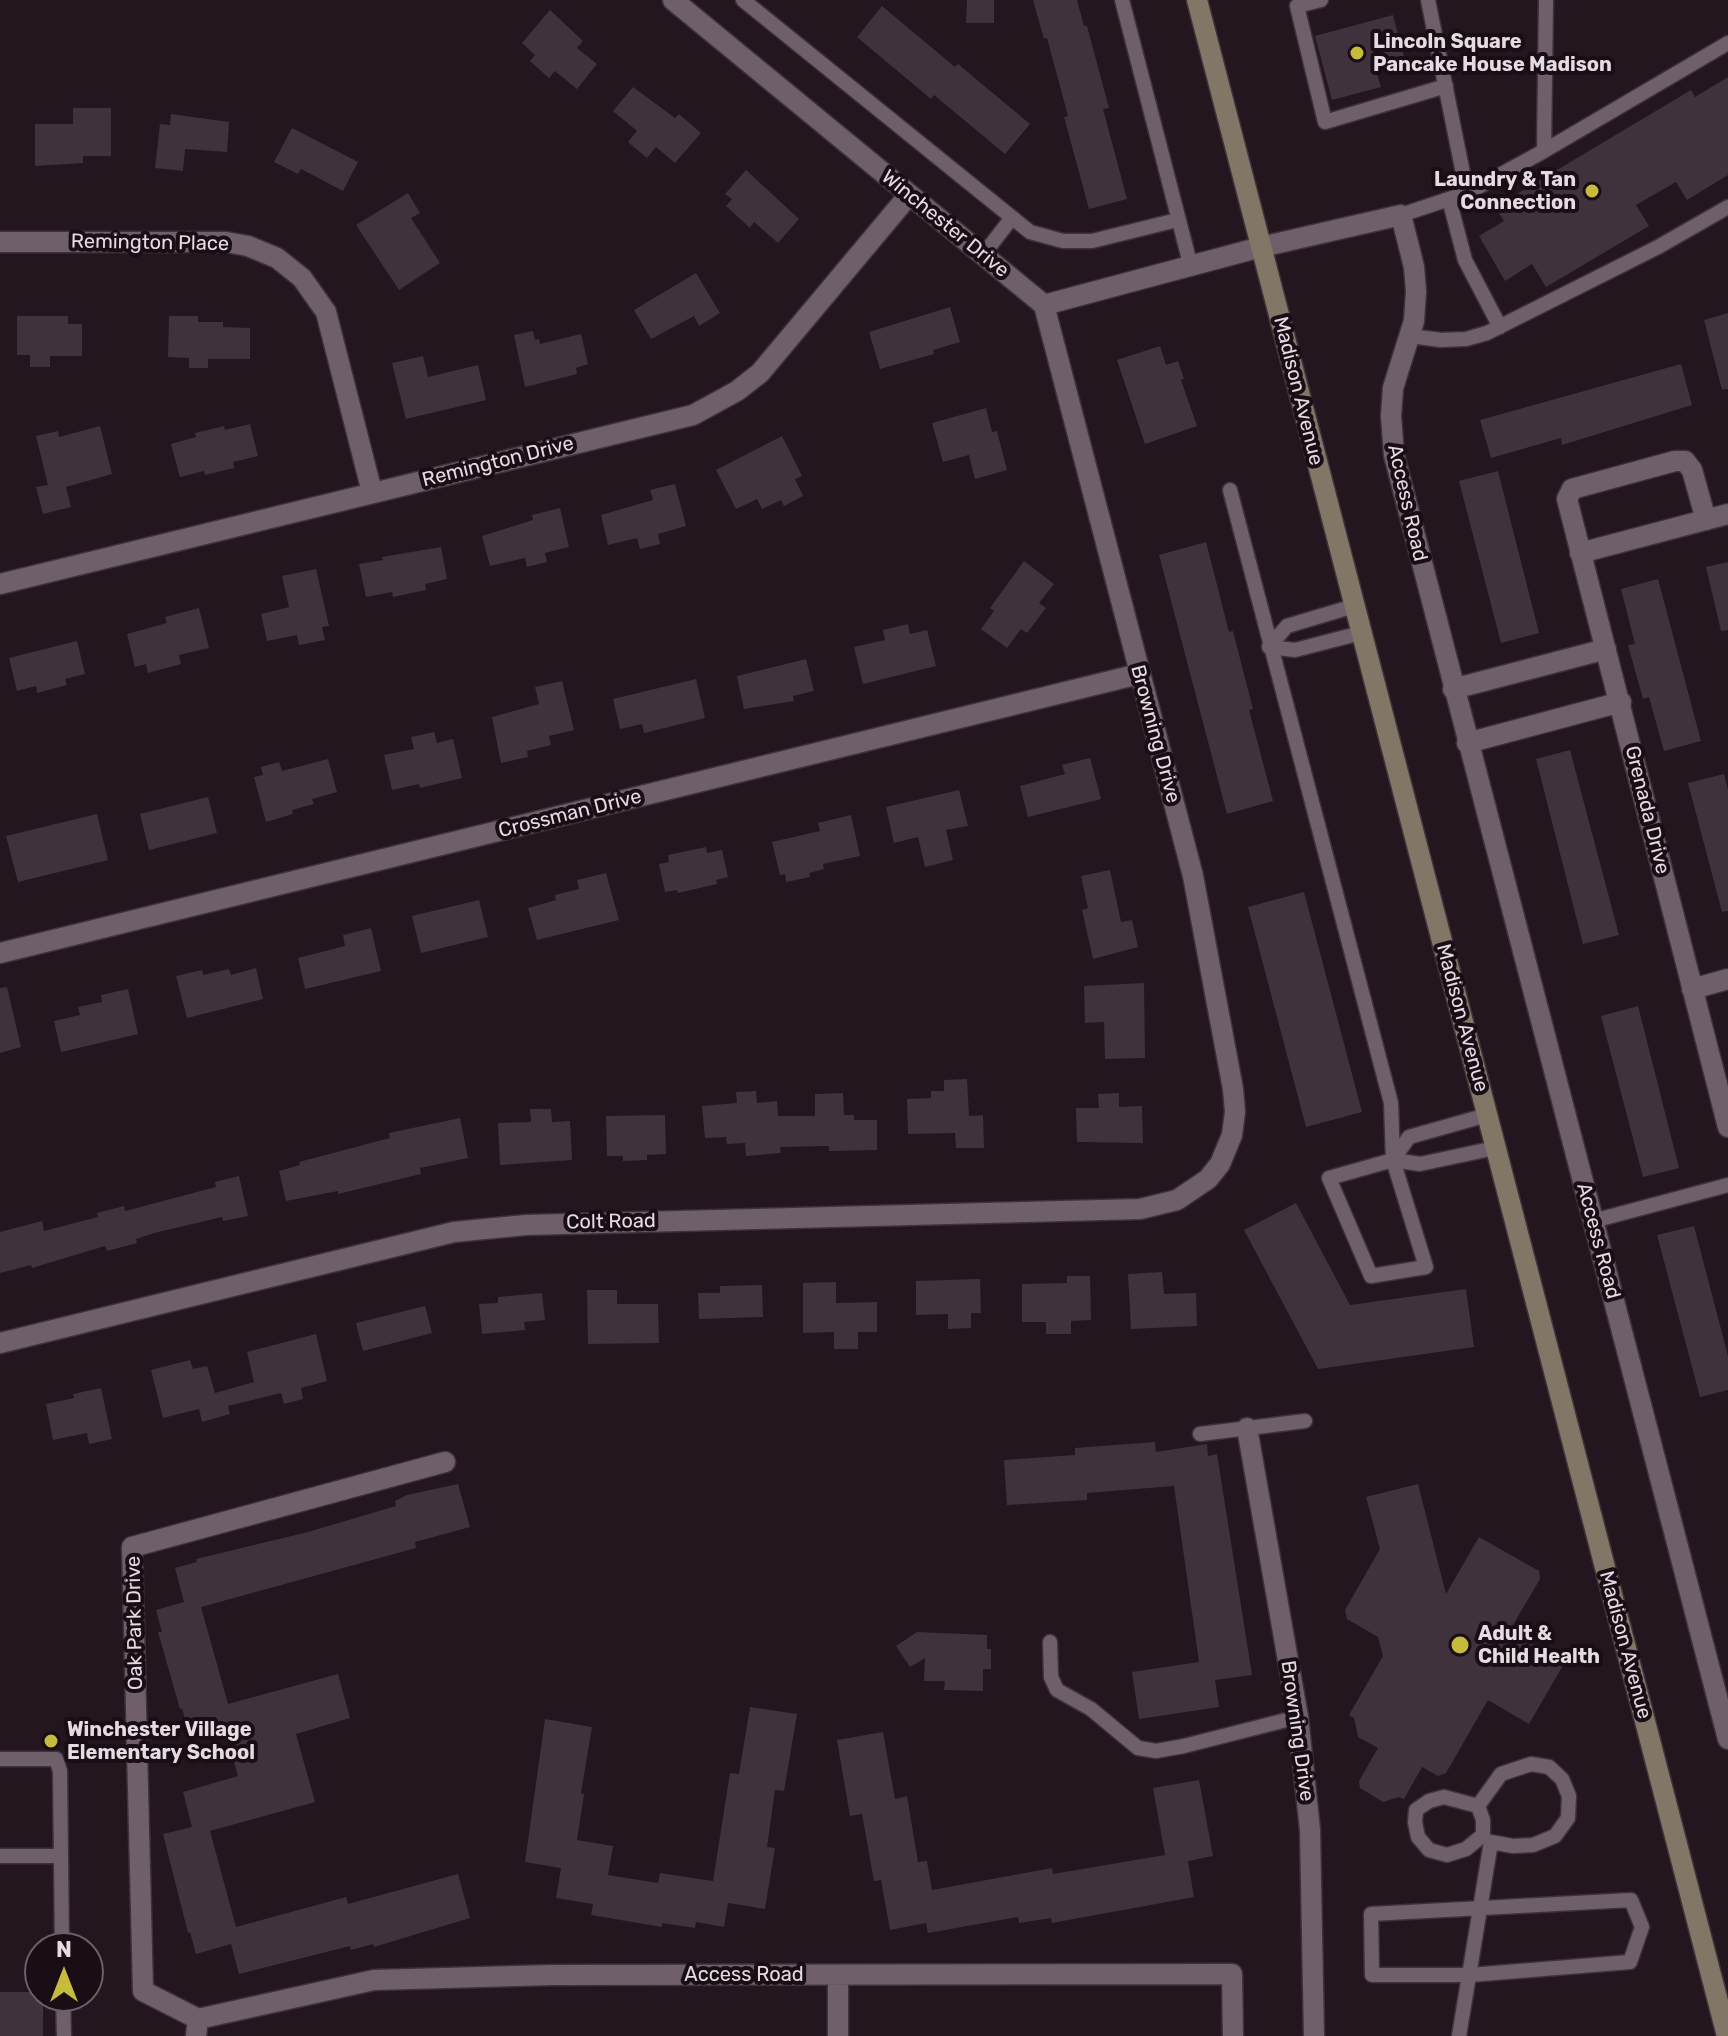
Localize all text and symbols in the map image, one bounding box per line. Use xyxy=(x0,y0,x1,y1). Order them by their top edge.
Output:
place label: Lincoln Square Pancake House Madison xyxy=(1373,30,1612,77)
marker: Lincoln Square Pancake House Madison xyxy=(1348,44,1366,62)
street label: Winchester Drive xyxy=(876,165,1014,283)
place label: Laundry & Tan Connection xyxy=(1434,168,1576,215)
marker: Laundry & Tan Connection xyxy=(1583,182,1601,200)
street label: Remington Place xyxy=(71,230,229,256)
street label: Madison Avenue xyxy=(1268,314,1328,468)
street label: Remington Drive xyxy=(420,432,576,492)
street label: Access Road xyxy=(1382,442,1432,564)
street label: Browning Drive xyxy=(1125,662,1185,806)
street label: Grenada Drive xyxy=(1619,743,1675,877)
street label: Crossman Drive xyxy=(496,785,644,843)
street label: Madison Avenue xyxy=(1431,941,1493,1095)
street label: Access Road xyxy=(1571,1180,1625,1302)
street label: Colt Road xyxy=(566,1209,656,1235)
street label: Oak Park Drive xyxy=(122,1556,148,1690)
street label: Madison Avenue xyxy=(1594,1568,1656,1722)
place label: Adult & Child Health xyxy=(1478,1622,1600,1669)
marker: Adult & Child Health xyxy=(1449,1634,1471,1656)
street label: Browning Drive xyxy=(1275,1659,1319,1803)
place label: Winchester Village Elementary School xyxy=(67,1718,255,1765)
marker: Winchester Village Elementary School xyxy=(42,1732,60,1750)
north arrow xyxy=(24,1932,104,2012)
text: N xyxy=(56,1936,72,1963)
street label: Access Road xyxy=(684,1963,804,1987)

